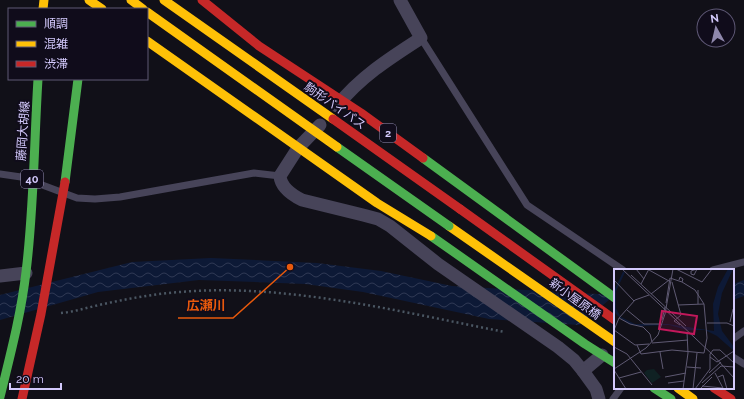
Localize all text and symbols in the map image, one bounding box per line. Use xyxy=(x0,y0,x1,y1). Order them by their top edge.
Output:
legend xyxy=(8,8,148,80)
north arrow xyxy=(696,8,736,48)
text: N xyxy=(710,12,720,26)
text: 順調 xyxy=(44,17,68,31)
text: 混雑 xyxy=(44,37,68,51)
text: 渋滞 xyxy=(44,57,68,71)
street label: 駒形バイパス xyxy=(302,80,368,132)
street label: 藤岡大胡線 xyxy=(14,101,32,161)
road number: 2 xyxy=(380,124,396,142)
road number: 40 xyxy=(21,170,43,188)
inset map xyxy=(614,269,734,389)
street label: 新小屋原橋 xyxy=(547,276,603,322)
callout: 広瀬川 xyxy=(178,293,233,318)
text: 広瀬川 xyxy=(186,298,226,313)
scale bar xyxy=(10,365,61,391)
text: 20 m xyxy=(16,372,44,386)

